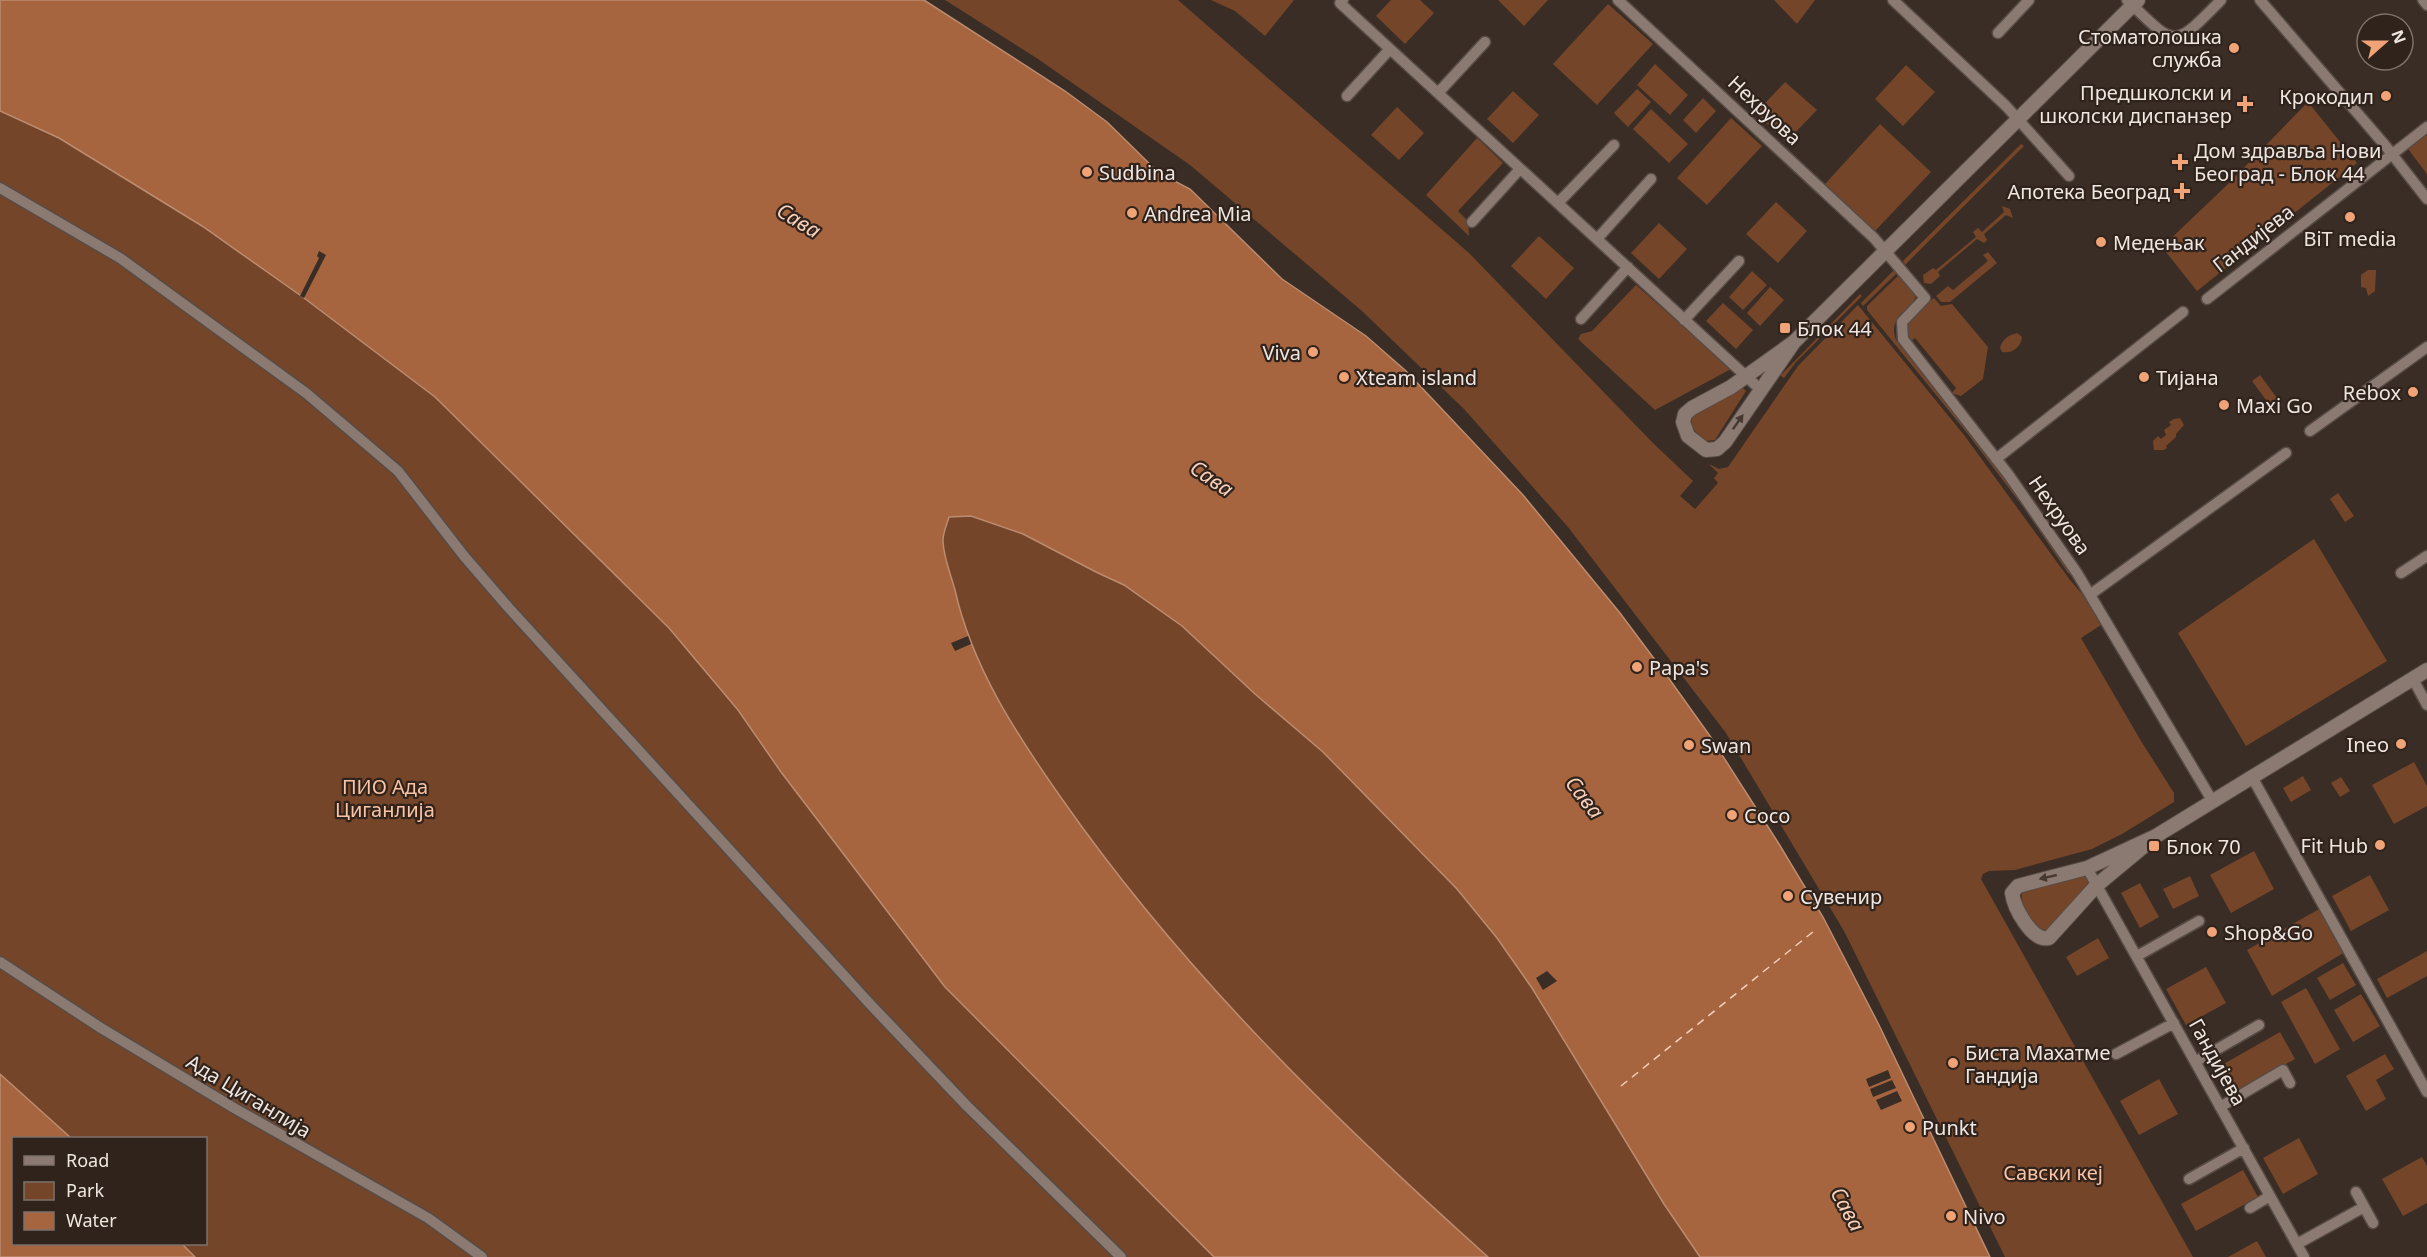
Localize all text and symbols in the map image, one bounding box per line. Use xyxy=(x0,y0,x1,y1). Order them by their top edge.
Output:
north arrow xyxy=(2355,12,2415,72)
place label: Стоматолошка служба xyxy=(2078,23,2222,73)
text: N xyxy=(2386,27,2412,47)
marker: Стоматолошка служба xyxy=(2227,41,2241,55)
street label: Нехруова xyxy=(1722,69,1808,151)
place label: Предшколски и школски диспанзер xyxy=(2039,79,2232,129)
place label: Крокодил xyxy=(2279,83,2374,110)
marker: Крокодил xyxy=(2379,89,2393,103)
marker: Предшколски и школски диспанзер xyxy=(2236,95,2254,113)
place label: Дом здравља Нови Београд - Блок 44 xyxy=(2194,137,2381,187)
marker: Дом здравља Нови Београд - Блок 44 xyxy=(2171,153,2189,171)
place label: Sudbina xyxy=(1099,159,1176,186)
marker: Sudbina xyxy=(1080,165,1094,179)
place label: Апотека Београд xyxy=(2007,178,2170,205)
marker: Апотека Београд xyxy=(2175,184,2189,198)
water label: Сава xyxy=(772,196,826,244)
street label: Гандијева xyxy=(2207,198,2299,278)
place label: Andrea Mia xyxy=(1144,200,1252,227)
marker: Andrea Mia xyxy=(1125,206,1139,220)
marker: BiT media xyxy=(2343,210,2357,224)
place label: BiT media xyxy=(2303,225,2397,252)
place label: Медењак xyxy=(2113,229,2205,256)
marker: Медењак xyxy=(2094,235,2108,249)
place label: Блок 44 xyxy=(1797,315,1872,342)
marker: Блок 44 xyxy=(1778,321,1792,335)
place label: Viva xyxy=(1262,339,1301,366)
marker: Viva xyxy=(1306,345,1320,359)
place label: Xteam island xyxy=(1356,364,1477,391)
place label: Тијана xyxy=(2156,364,2219,391)
marker: Xteam island xyxy=(1337,370,1351,384)
marker: Тијана xyxy=(2137,370,2151,384)
place label: Rebox xyxy=(2343,379,2401,406)
marker: Rebox xyxy=(2406,385,2420,399)
place label: Maxi Go xyxy=(2236,392,2313,419)
marker: Maxi Go xyxy=(2217,398,2231,412)
one-way arrow xyxy=(1732,415,1744,431)
water label: Сава xyxy=(1185,453,1239,503)
street label: Нехруова xyxy=(2023,470,2097,560)
place label: Papa's xyxy=(1649,654,1709,681)
marker: Papa's xyxy=(1630,660,1644,674)
place label: Ineo xyxy=(2346,731,2389,758)
place label: Swan xyxy=(1701,732,1751,759)
marker: Ineo xyxy=(2394,737,2408,751)
marker: Swan xyxy=(1682,738,1696,752)
water label: Сава xyxy=(1560,770,1610,824)
park label: ПИО Ада Циганлија xyxy=(335,773,435,823)
place label: Coco xyxy=(1744,802,1790,829)
marker: Coco xyxy=(1725,808,1739,822)
place label: Fit Hub xyxy=(2301,832,2368,859)
place label: Блок 70 xyxy=(2166,833,2241,860)
marker: Fit Hub xyxy=(2373,838,2387,852)
marker: Блок 70 xyxy=(2147,839,2161,853)
one-way arrow xyxy=(2039,873,2057,883)
place label: Сувенир xyxy=(1800,883,1882,910)
marker: Сувенир xyxy=(1781,889,1795,903)
place label: Shop&Go xyxy=(2224,919,2313,946)
marker: Shop&Go xyxy=(2205,925,2219,939)
street label: Гандијева xyxy=(2183,1014,2253,1110)
place label: Биста Махатме Гандија xyxy=(1965,1039,2110,1089)
street label: Ада Циганлија xyxy=(182,1048,316,1144)
marker: Биста Махатме Гандија xyxy=(1946,1056,1960,1070)
place label: Punkt xyxy=(1922,1114,1977,1141)
marker: Punkt xyxy=(1903,1120,1917,1134)
legend xyxy=(12,1137,207,1245)
text: Road xyxy=(66,1148,109,1172)
park label: Савски кеј xyxy=(2003,1159,2103,1186)
text: Park xyxy=(66,1178,104,1202)
water label: Сава xyxy=(1824,1182,1872,1236)
place label: Nivo xyxy=(1963,1203,2006,1230)
text: Water xyxy=(66,1208,117,1232)
marker: Nivo xyxy=(1944,1209,1958,1223)

